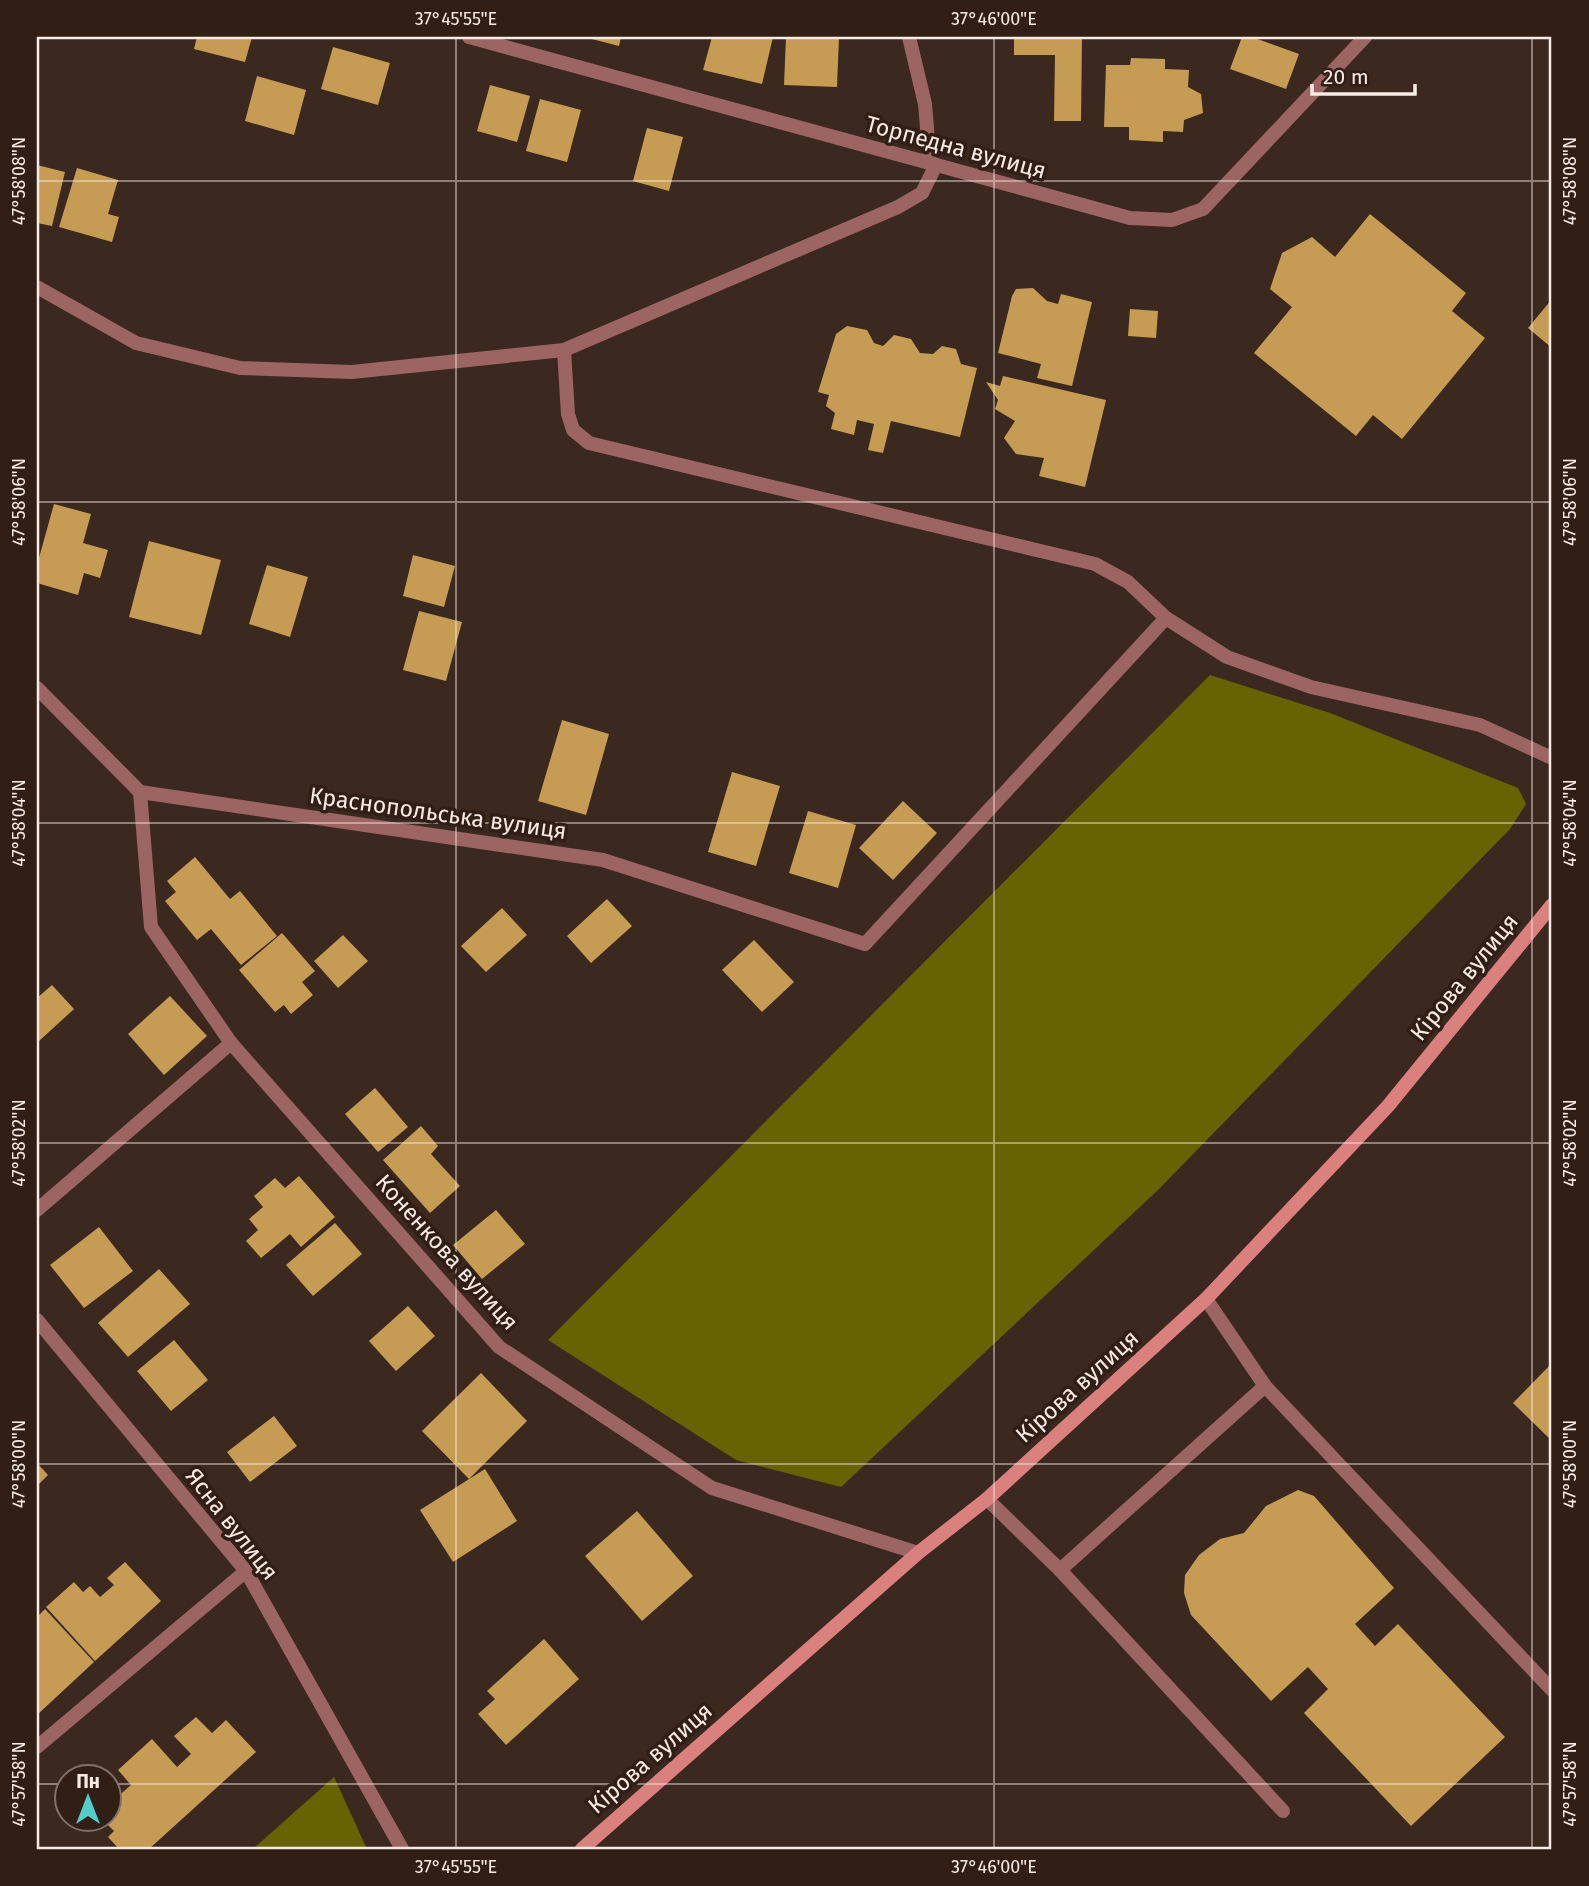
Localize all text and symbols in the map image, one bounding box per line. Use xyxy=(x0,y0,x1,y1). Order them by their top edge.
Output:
text: 37°45'55"E xyxy=(415,8,497,30)
text: 37°46'00"E xyxy=(951,8,1037,30)
scale bar xyxy=(1312,52,1416,96)
text: 20 m xyxy=(1323,64,1369,90)
street label: Торпедна вулиця xyxy=(863,109,1049,185)
text: 47°58'08"N xyxy=(8,137,30,225)
text: 47°58'08"N xyxy=(1559,137,1581,225)
text: 47°58'06"N xyxy=(8,458,30,546)
text: 47°58'06"N xyxy=(1559,458,1581,546)
text: 47°58'04"N xyxy=(8,779,30,867)
text: 47°58'04"N xyxy=(1559,779,1581,867)
street label: Краснопольська вулиця xyxy=(308,781,568,845)
street label: Кірова вулиця xyxy=(1404,908,1524,1046)
text: 47°58'02"N xyxy=(8,1099,30,1187)
text: 47°58'02"N xyxy=(1559,1099,1581,1187)
street label: Коненкова вулиця xyxy=(370,1168,524,1336)
street label: Кірова вулиця xyxy=(1010,1324,1144,1448)
text: 47°58'00"N xyxy=(8,1420,30,1508)
text: 47°58'00"N xyxy=(1559,1420,1581,1508)
street label: Ясна вулиця xyxy=(180,1463,284,1585)
street label: Кірова вулиця xyxy=(582,1696,718,1820)
text: 47°57'58"N xyxy=(8,1741,30,1827)
text: 47°57'58"N xyxy=(1559,1741,1581,1827)
north arrow xyxy=(52,1764,122,1834)
text: Пн xyxy=(76,1770,100,1793)
text: 37°45'55"E xyxy=(415,1856,497,1878)
text: 37°46'00"E xyxy=(951,1856,1037,1878)

